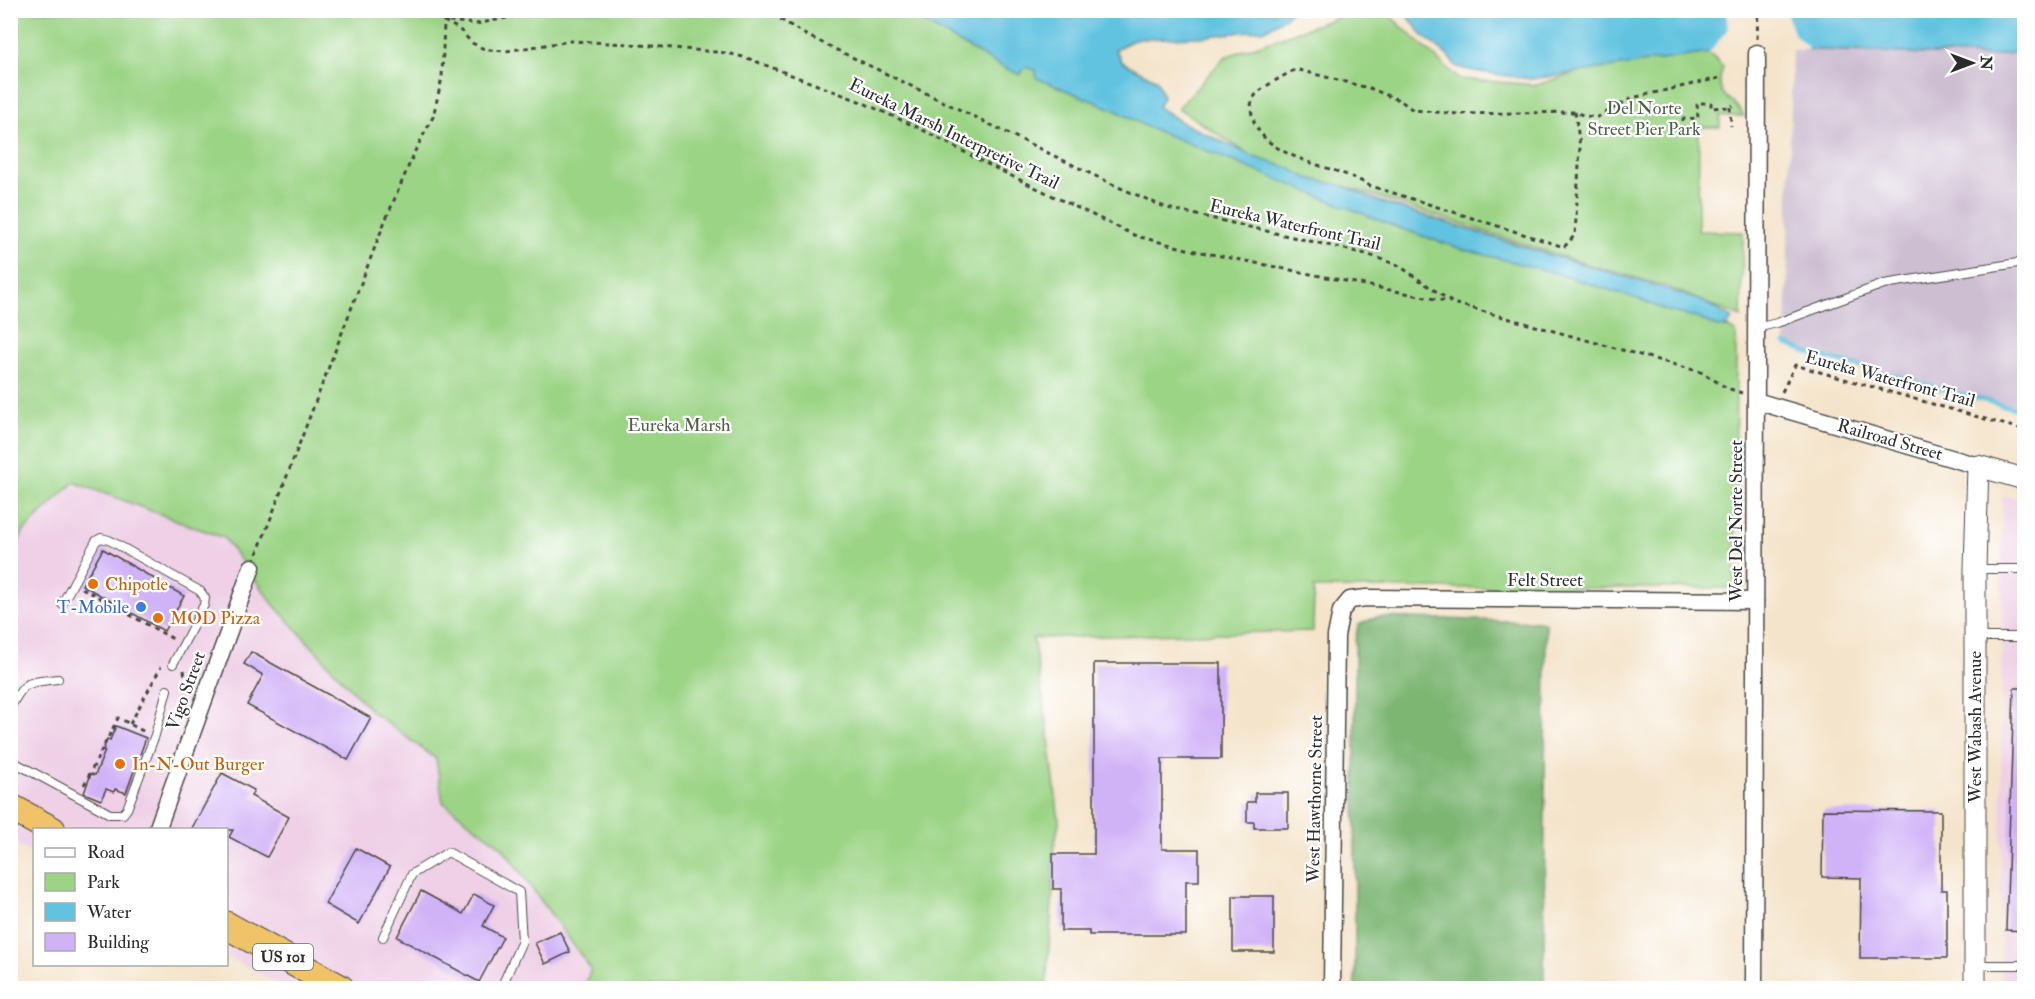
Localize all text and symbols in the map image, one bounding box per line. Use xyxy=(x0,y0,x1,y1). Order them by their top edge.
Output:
north arrow xyxy=(1942,33,2002,93)
text: N xyxy=(1976,55,1996,71)
street label: Eureka Marsh Interpretive Trail xyxy=(845,73,1063,195)
park label: Del Norte Street Pier Park xyxy=(1587,97,1701,141)
street label: Eureka Waterfront Trail xyxy=(1207,194,1383,256)
street label: Eureka Waterfront Trail xyxy=(1802,345,1978,413)
park label: Eureka Marsh xyxy=(627,414,731,437)
street label: Railroad Street xyxy=(1835,414,1945,466)
street label: West Del Norte Street xyxy=(1725,440,1748,603)
street label: Felt Street xyxy=(1507,569,1583,592)
place label: Chipotle xyxy=(105,573,169,596)
marker: Chipotle xyxy=(86,577,100,591)
place label: T-Mobile xyxy=(57,596,129,619)
marker: T-Mobile xyxy=(134,600,148,614)
place label: MOD Pizza xyxy=(170,607,261,630)
marker: MOD Pizza xyxy=(151,611,165,625)
street label: Vigo Street xyxy=(161,648,211,734)
street label: West Wabash Avenue xyxy=(1964,651,1987,804)
street label: West Hawthorne Street xyxy=(1302,715,1328,884)
place label: In-N-Out Burger xyxy=(132,753,265,776)
marker: In-N-Out Burger xyxy=(113,757,127,771)
legend xyxy=(33,828,228,966)
text: Road xyxy=(87,841,125,864)
text: Park xyxy=(87,871,120,894)
text: Water xyxy=(86,901,131,924)
text: Building xyxy=(87,931,150,954)
road number: US 101 xyxy=(253,944,313,970)

